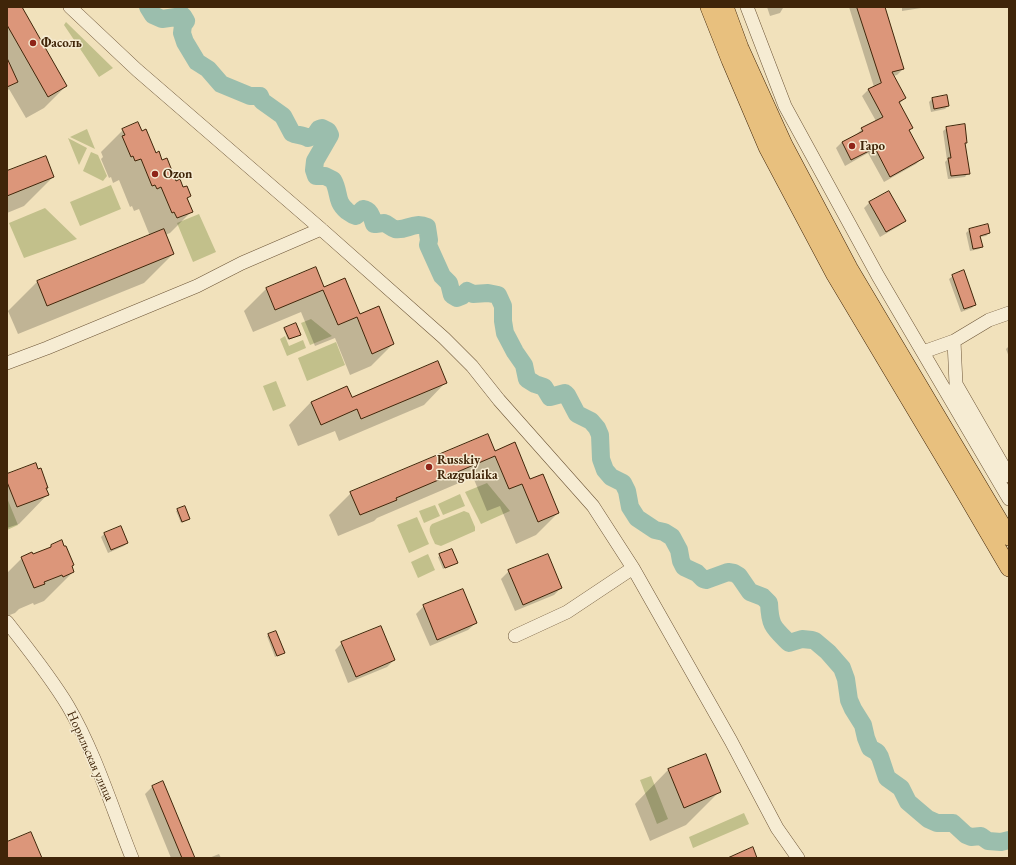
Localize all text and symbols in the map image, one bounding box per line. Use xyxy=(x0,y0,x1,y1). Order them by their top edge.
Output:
place label: Фасоль xyxy=(41,35,82,51)
marker: Фасоль xyxy=(28,38,38,48)
place label: Гаро xyxy=(860,138,885,154)
marker: Гаро xyxy=(847,141,857,151)
place label: Ozon xyxy=(163,166,192,182)
marker: Ozon xyxy=(150,169,160,179)
place label: Russkiy Razgulaika xyxy=(437,452,498,483)
marker: Russkiy Razgulaika xyxy=(424,462,434,472)
street label: Норильская улица xyxy=(63,708,117,804)

